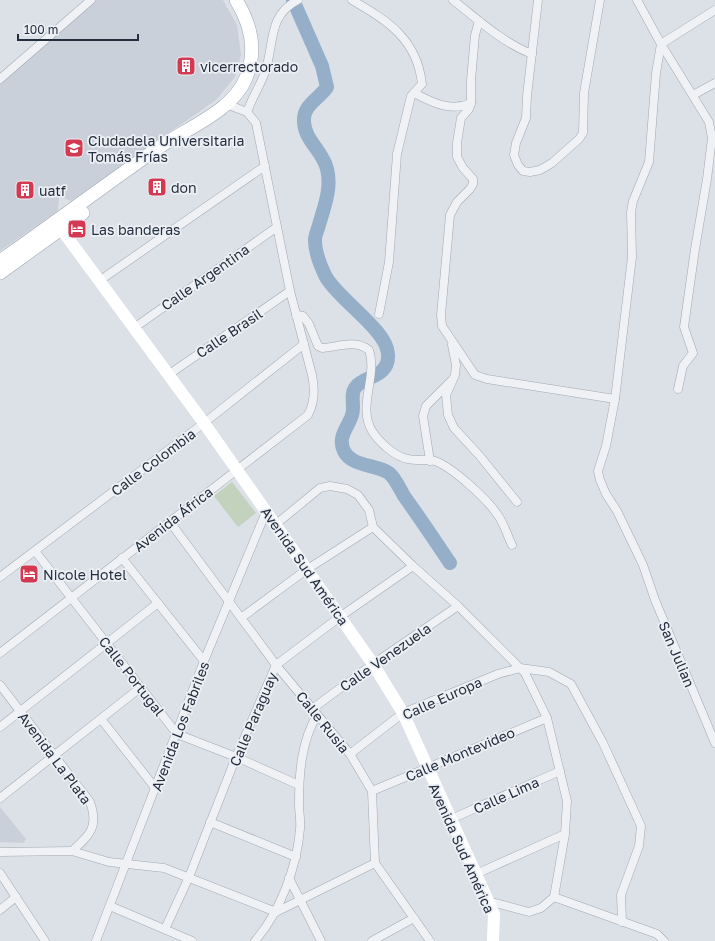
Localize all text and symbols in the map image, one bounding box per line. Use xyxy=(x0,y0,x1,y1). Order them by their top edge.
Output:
scale bar xyxy=(18,16,138,42)
text: 100 m xyxy=(24,22,58,37)
building icon: vicerrectorado xyxy=(175,55,197,77)
place label: vicerrectorado xyxy=(200,58,298,75)
place label: Ciudadela Universitaria Tomás Frías xyxy=(88,132,244,165)
school or university icon: Ciudadela Universitaria Tomás Frías xyxy=(63,137,85,159)
building icon: don xyxy=(146,176,168,198)
building icon: uatf xyxy=(14,179,36,201)
place label: don xyxy=(171,179,197,196)
place label: uatf xyxy=(39,182,66,199)
hotel icon: Las banderas xyxy=(66,218,88,240)
place label: Las banderas xyxy=(91,221,180,238)
street label: Calle Argentina xyxy=(158,240,252,314)
street label: Calle Brasil xyxy=(193,305,265,361)
street label: Calle Colombia xyxy=(107,425,199,499)
street label: Avenida África xyxy=(130,483,216,555)
street label: Avenida Sud América xyxy=(258,503,352,629)
hotel icon: Nicole Hotel xyxy=(18,563,40,585)
place label: Nicole Hotel xyxy=(43,566,127,583)
street label: San Julian xyxy=(656,618,698,690)
street label: Calle Venezuela xyxy=(336,619,434,695)
street label: Calle Portugal xyxy=(96,633,168,719)
street label: Avenida Los Fabriles xyxy=(147,659,213,793)
street label: Calle Paraguay xyxy=(226,669,281,769)
street label: Calle Europa xyxy=(400,673,484,723)
street label: Calle Rusia xyxy=(293,688,353,756)
street label: Avenida La Plata xyxy=(15,709,95,807)
street label: Calle Montevideo xyxy=(403,723,517,785)
street label: Calle Lima xyxy=(471,773,541,817)
street label: Avenida Sud América xyxy=(426,780,498,916)

